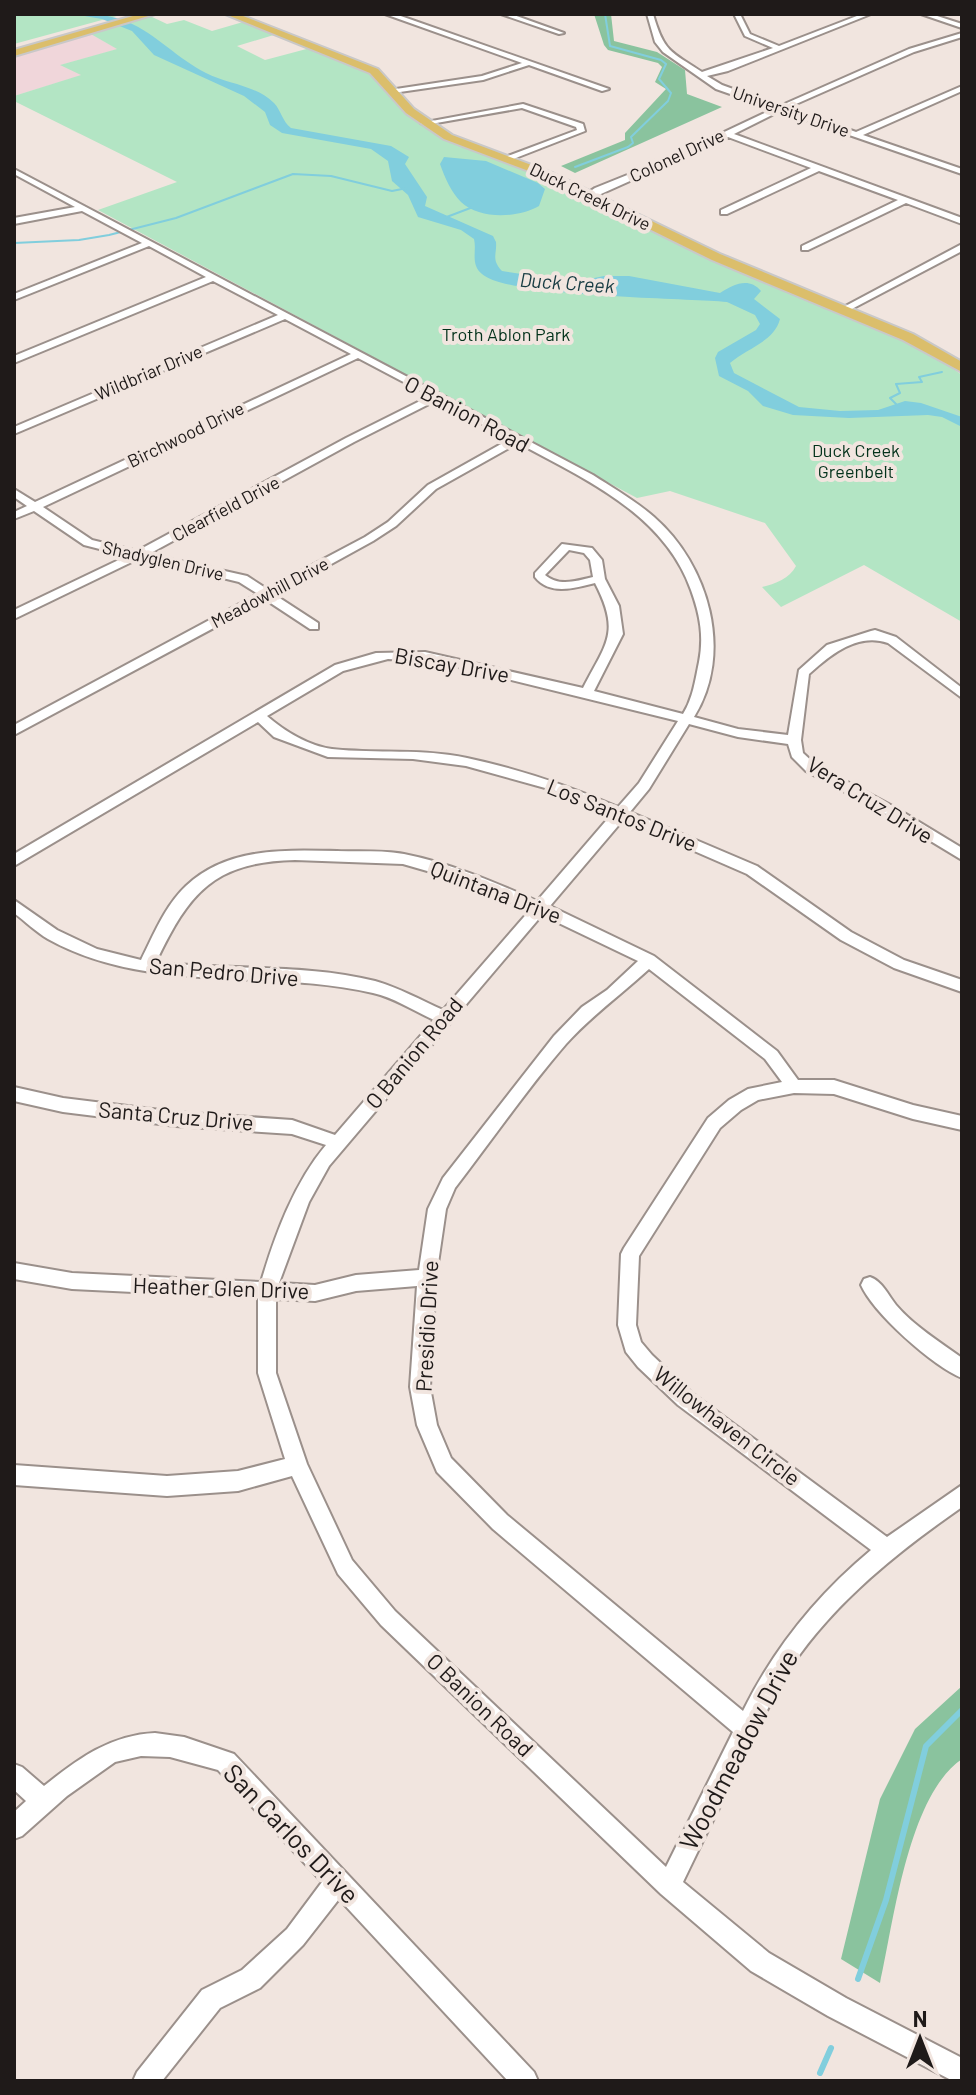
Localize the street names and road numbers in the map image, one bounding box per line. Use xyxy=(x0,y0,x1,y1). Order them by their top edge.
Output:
street label: University Drive xyxy=(730,81,853,141)
street label: Colonel Drive xyxy=(626,124,727,187)
street label: Duck Creek Drive xyxy=(526,157,654,235)
street label: Wildbriar Drive xyxy=(91,340,206,405)
street label: O Banion Road xyxy=(401,369,534,457)
street label: Birchwood Drive xyxy=(124,396,247,472)
street label: Clearfield Drive xyxy=(168,471,283,546)
street label: Shadyglen Drive xyxy=(100,535,226,585)
street label: Meadowhill Drive xyxy=(207,552,332,632)
street label: Biscay Drive xyxy=(393,641,512,687)
street label: Vera Cruz Drive xyxy=(803,750,938,848)
street label: Los Santos Drive xyxy=(544,772,701,856)
street label: Quintana Drive xyxy=(427,854,565,928)
street label: San Pedro Drive xyxy=(148,952,300,990)
street label: O Banion Road xyxy=(359,991,467,1113)
street label: Santa Cruz Drive xyxy=(97,1095,255,1135)
street label: Presidio Drive xyxy=(410,1260,442,1392)
street label: Heather Glen Drive xyxy=(132,1271,310,1303)
street label: Willowhaven Circle xyxy=(649,1360,806,1490)
street label: Woodmeadow Drive xyxy=(672,1644,804,1855)
street label: O Banion Road xyxy=(422,1647,539,1761)
street label: San Carlos Drive xyxy=(218,1757,366,1909)

